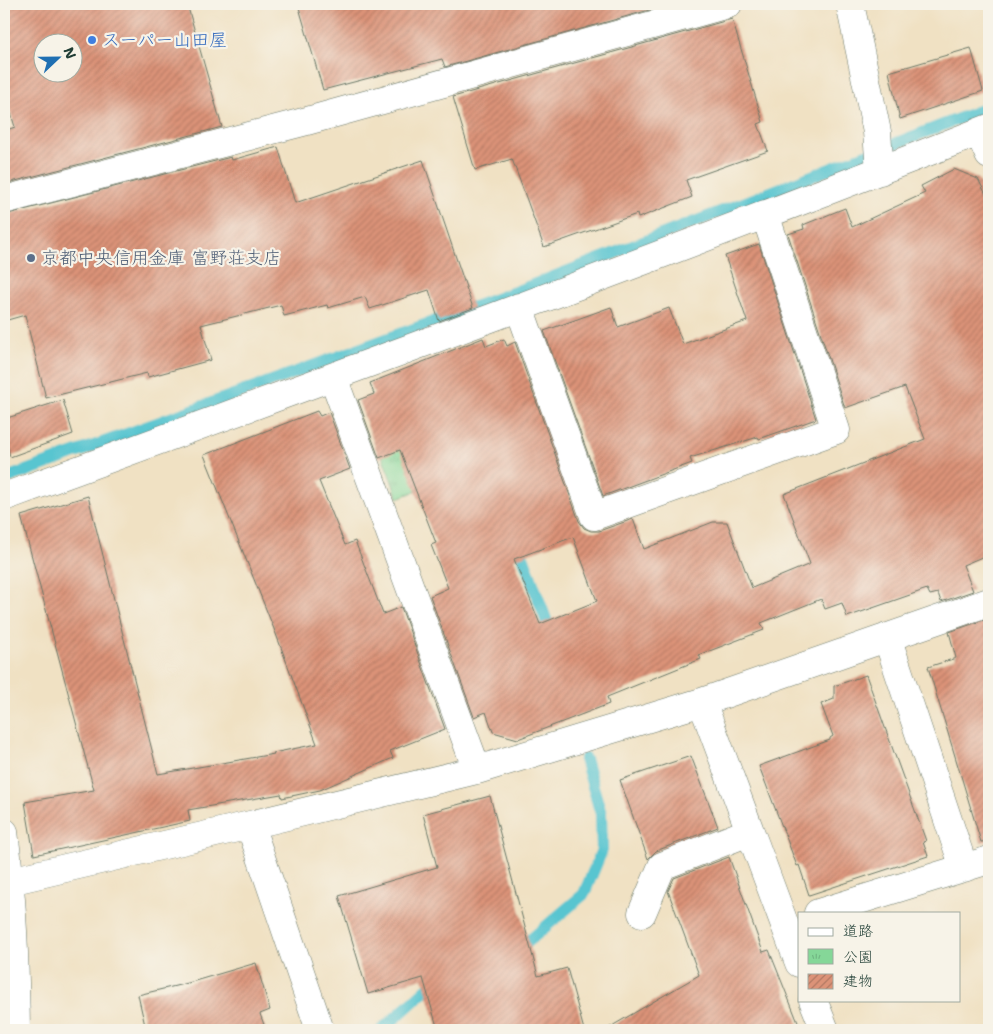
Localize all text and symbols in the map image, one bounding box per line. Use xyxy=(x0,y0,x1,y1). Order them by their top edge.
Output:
place label: スーパー山田屋 xyxy=(102,28,227,52)
north arrow xyxy=(32,32,82,82)
marker: スーパー山田屋 xyxy=(86,34,98,46)
text: N xyxy=(60,45,80,62)
place label: 京都中央信用金庫 富野荘支店 xyxy=(41,246,281,270)
marker: 京都中央信用金庫 富野荘支店 xyxy=(25,252,37,264)
legend xyxy=(798,912,960,1002)
text: 道路 xyxy=(843,921,873,941)
text: 公園 xyxy=(843,947,873,967)
text: 建物 xyxy=(843,971,873,991)

